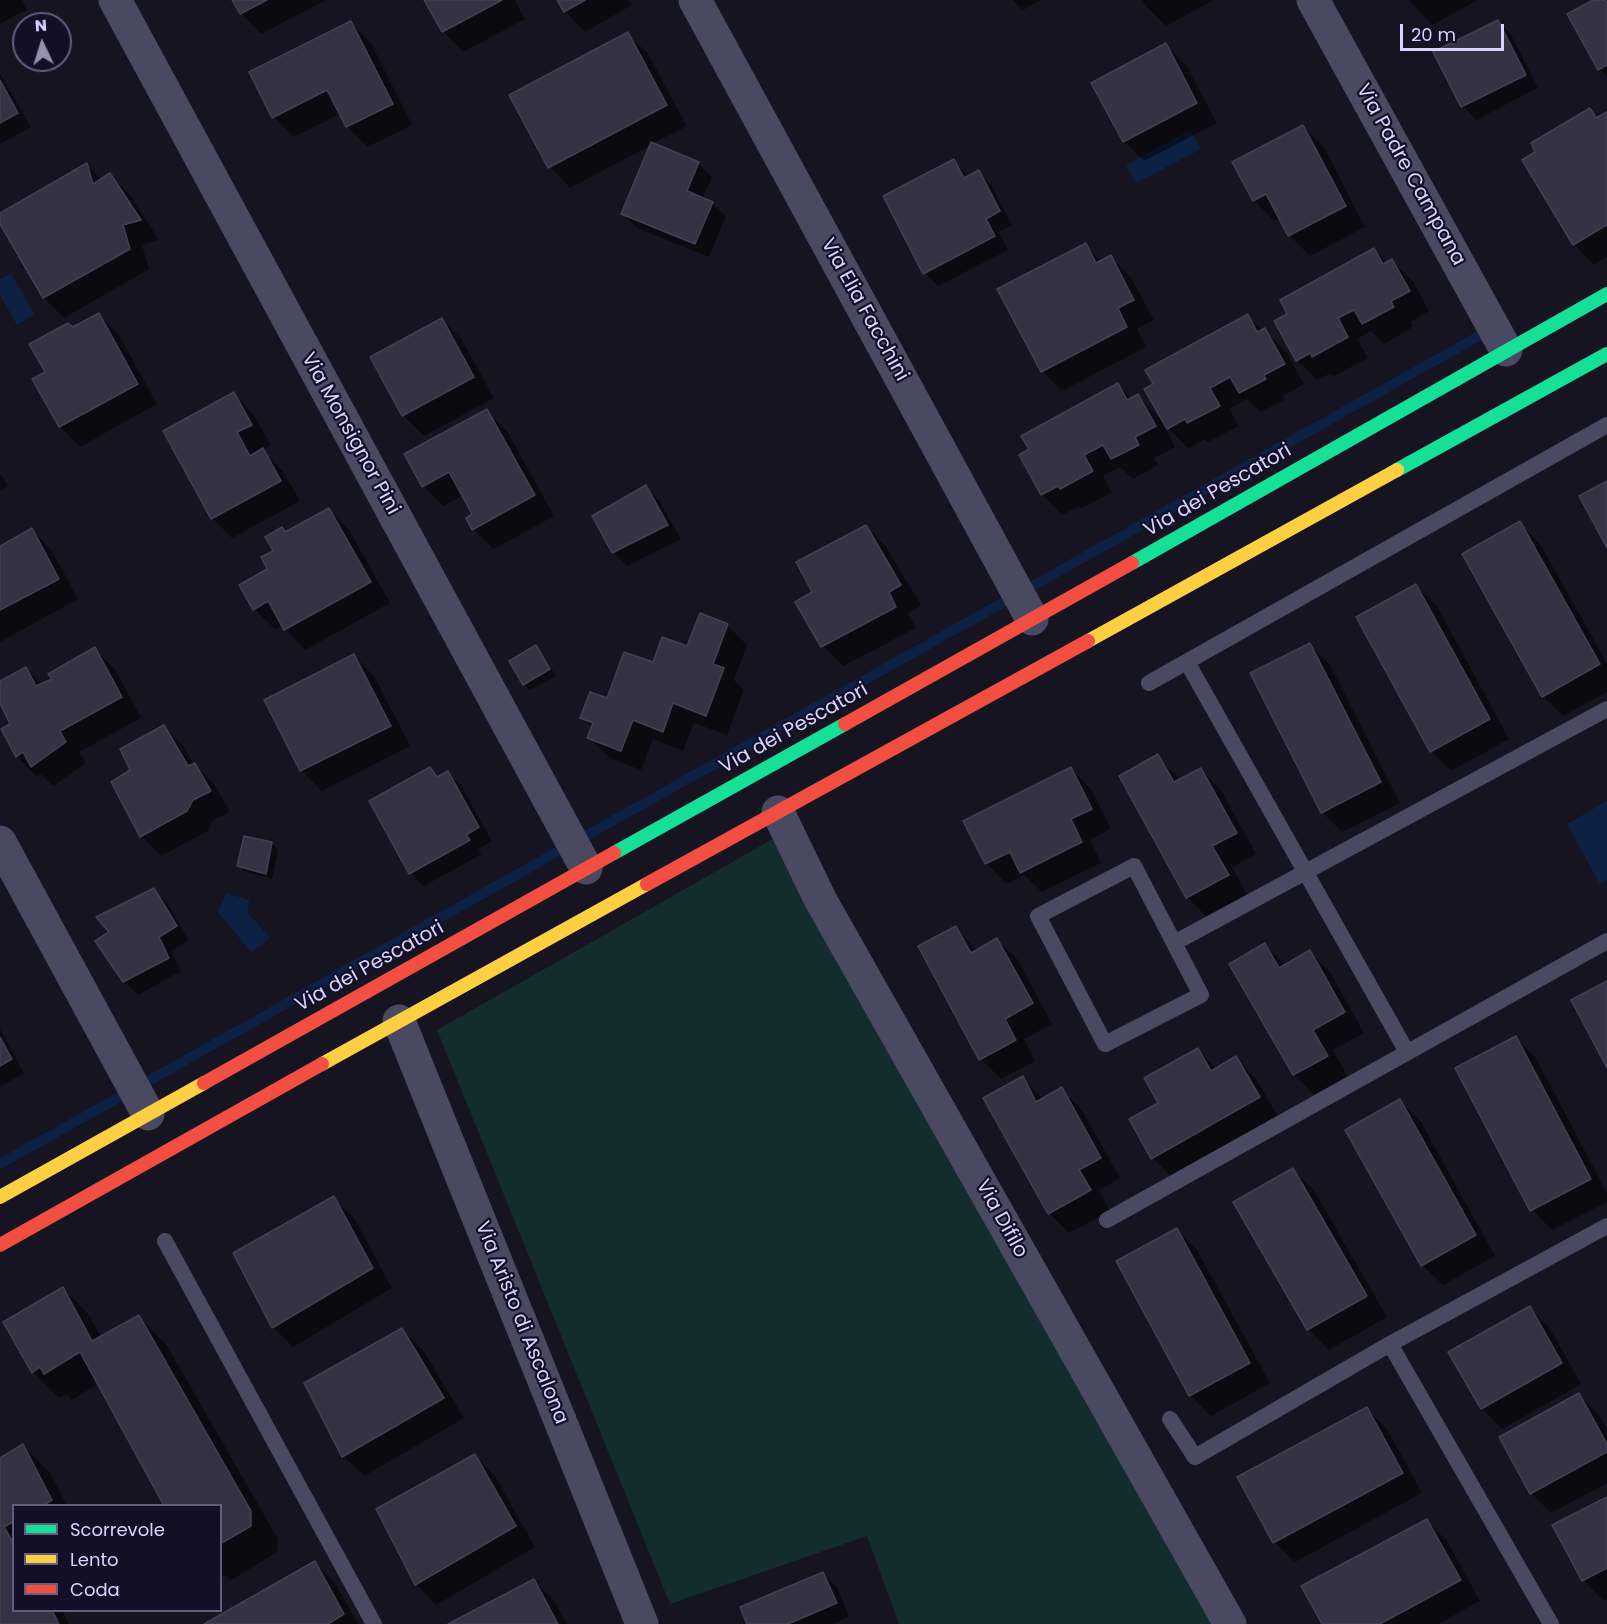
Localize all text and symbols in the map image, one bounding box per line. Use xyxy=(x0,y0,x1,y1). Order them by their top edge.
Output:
north arrow xyxy=(12,12,72,72)
scale bar xyxy=(1403,12,1506,50)
text: N xyxy=(34,14,48,37)
text: 20 m xyxy=(1411,22,1456,47)
street label: Via Padre Campana xyxy=(1350,80,1470,270)
street label: Via Elia Facchini xyxy=(815,234,913,386)
street label: Via Monsignor Pini xyxy=(295,349,405,519)
street label: Via dei Pescatori xyxy=(1140,439,1296,543)
street label: Via dei Pescatori xyxy=(716,678,872,780)
street label: Via dei Pescatori xyxy=(292,916,448,1018)
street label: Via Difilo xyxy=(970,1176,1032,1262)
street label: Via Aristo di Ascalona xyxy=(469,1218,573,1428)
legend xyxy=(12,1504,222,1612)
text: Scorrevole xyxy=(70,1517,165,1542)
text: Lento xyxy=(70,1547,119,1572)
text: Coda xyxy=(70,1577,120,1602)

